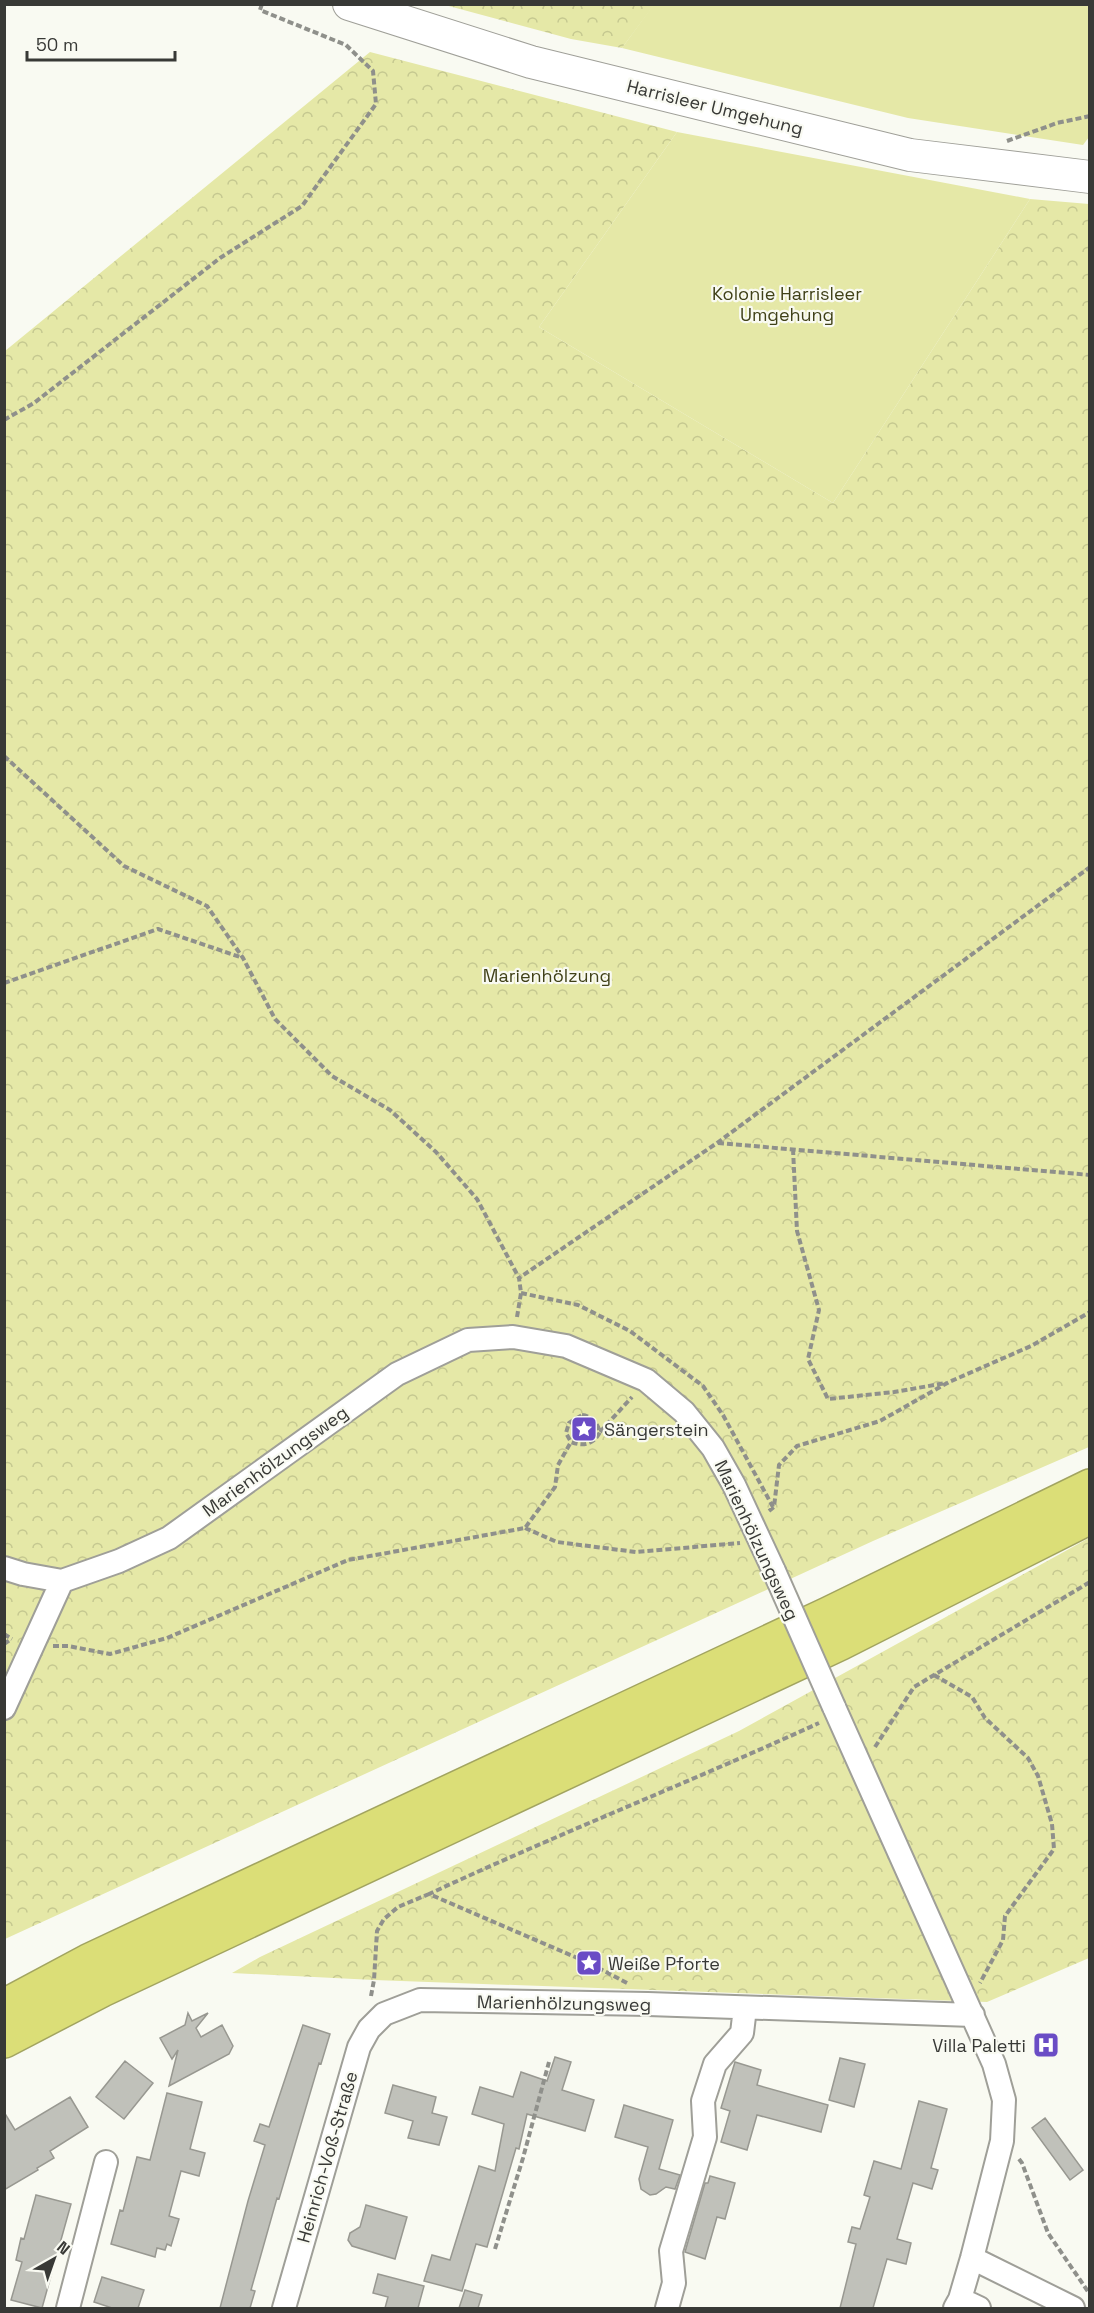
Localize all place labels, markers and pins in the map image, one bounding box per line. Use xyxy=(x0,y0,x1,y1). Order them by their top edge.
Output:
place icon: Sängerstein xyxy=(569,1414,599,1444)
place label: Sängerstein xyxy=(604,1418,709,1441)
place icon: Weiße Pforte xyxy=(574,1948,604,1978)
place label: Weiße Pforte xyxy=(608,1952,720,1975)
hospital icon: Villa Paletti xyxy=(1031,2030,1061,2060)
place label: Villa Paletti xyxy=(932,2034,1026,2057)

